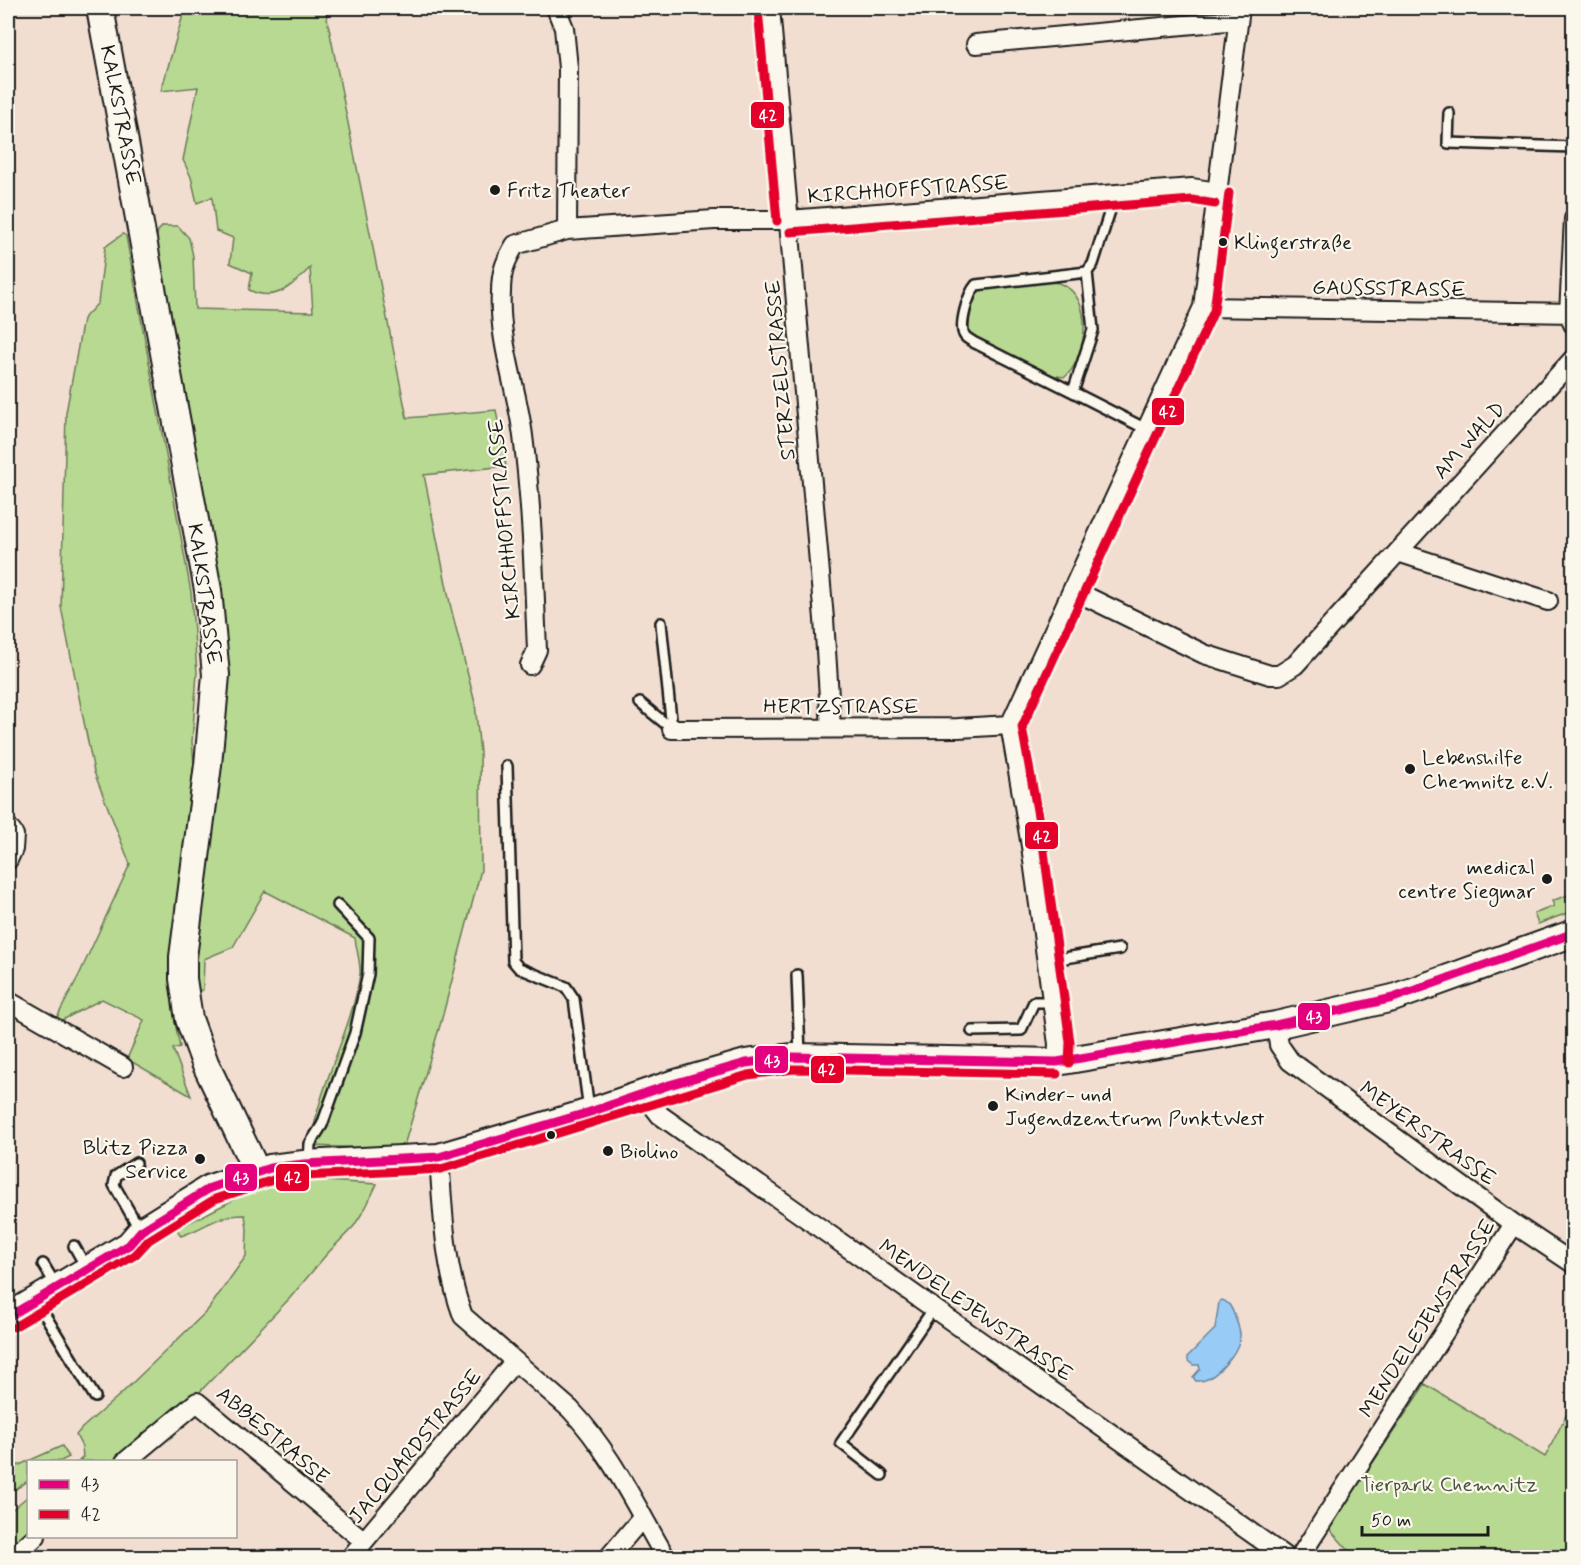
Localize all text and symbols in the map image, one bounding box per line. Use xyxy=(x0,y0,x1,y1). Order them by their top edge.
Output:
street label: KALKSTRASSE xyxy=(93,43,147,188)
line badge: 42 xyxy=(750,101,785,129)
text: 42 xyxy=(759,106,777,127)
street label: KIRCHHOFFSTRASSE xyxy=(807,169,1010,211)
place label: Fritz Theater xyxy=(507,177,630,205)
marker: Fritz Theater xyxy=(488,183,502,197)
place label: Klingerstraße xyxy=(1234,230,1352,259)
marker: Klingerstraße xyxy=(1217,236,1229,248)
street label: GAUSSSTRASSE xyxy=(1312,274,1466,304)
street label: STERZELSTRASSE xyxy=(759,279,803,461)
street label: AM WALD xyxy=(1427,396,1512,486)
line badge: 42 xyxy=(1151,397,1185,426)
text: 42 xyxy=(1159,402,1177,423)
street label: KIRCHHOFFSTRASSE xyxy=(482,417,528,620)
street label: KALKSTRASSE xyxy=(180,522,228,667)
street label: HERTZSTRASSE xyxy=(763,693,919,721)
place label: Lebenshilfe Chemnitz e.V. xyxy=(1422,744,1553,796)
marker: Lebenshilfe Chemnitz e.V. xyxy=(1403,762,1417,776)
line badge: 42 xyxy=(1024,821,1059,850)
text: 42 xyxy=(1033,827,1051,848)
place label: medical centre Siegmar xyxy=(1398,854,1535,907)
marker: medical centre Siegmar xyxy=(1540,872,1554,886)
line badge: 43 xyxy=(1297,1002,1331,1031)
text: 43 xyxy=(1306,1007,1322,1028)
line badge: 43 xyxy=(754,1045,789,1074)
text: 43 xyxy=(764,1051,780,1072)
line badge: 42 xyxy=(810,1055,845,1084)
text: 42 xyxy=(818,1060,836,1081)
street label: MEYERSTRASSE xyxy=(1353,1075,1501,1193)
place label: Kinder- und Jugendzentrum PunktWest xyxy=(1005,1081,1265,1135)
marker: Kinder- und Jugendzentrum PunktWest xyxy=(986,1099,1000,1113)
unlabelled marker xyxy=(545,1129,557,1141)
place label: Blitz Pizza Service xyxy=(83,1134,188,1186)
place label: Biolino xyxy=(620,1138,678,1166)
marker: Biolino xyxy=(601,1144,615,1158)
marker: Blitz Pizza Service xyxy=(193,1152,207,1166)
line badge: 43 xyxy=(224,1163,258,1192)
line badge: 42 xyxy=(275,1163,310,1192)
text: 43 xyxy=(233,1168,249,1189)
text: 42 xyxy=(284,1168,302,1189)
street label: MENDELEJEWSTRASSE xyxy=(1353,1214,1503,1423)
street label: MENDELEJEWSTRASSE xyxy=(873,1233,1078,1389)
street label: JACQUARDSTRASSE xyxy=(343,1363,489,1530)
street label: ABBESTRASSE xyxy=(210,1380,335,1491)
legend xyxy=(27,1460,237,1538)
park label: Tierpark Chemnitz xyxy=(1360,1471,1538,1499)
text: 43 xyxy=(81,1473,99,1497)
scale bar xyxy=(1362,1499,1488,1537)
text: 42 xyxy=(81,1503,101,1527)
text: 50 m xyxy=(1371,1509,1411,1533)

